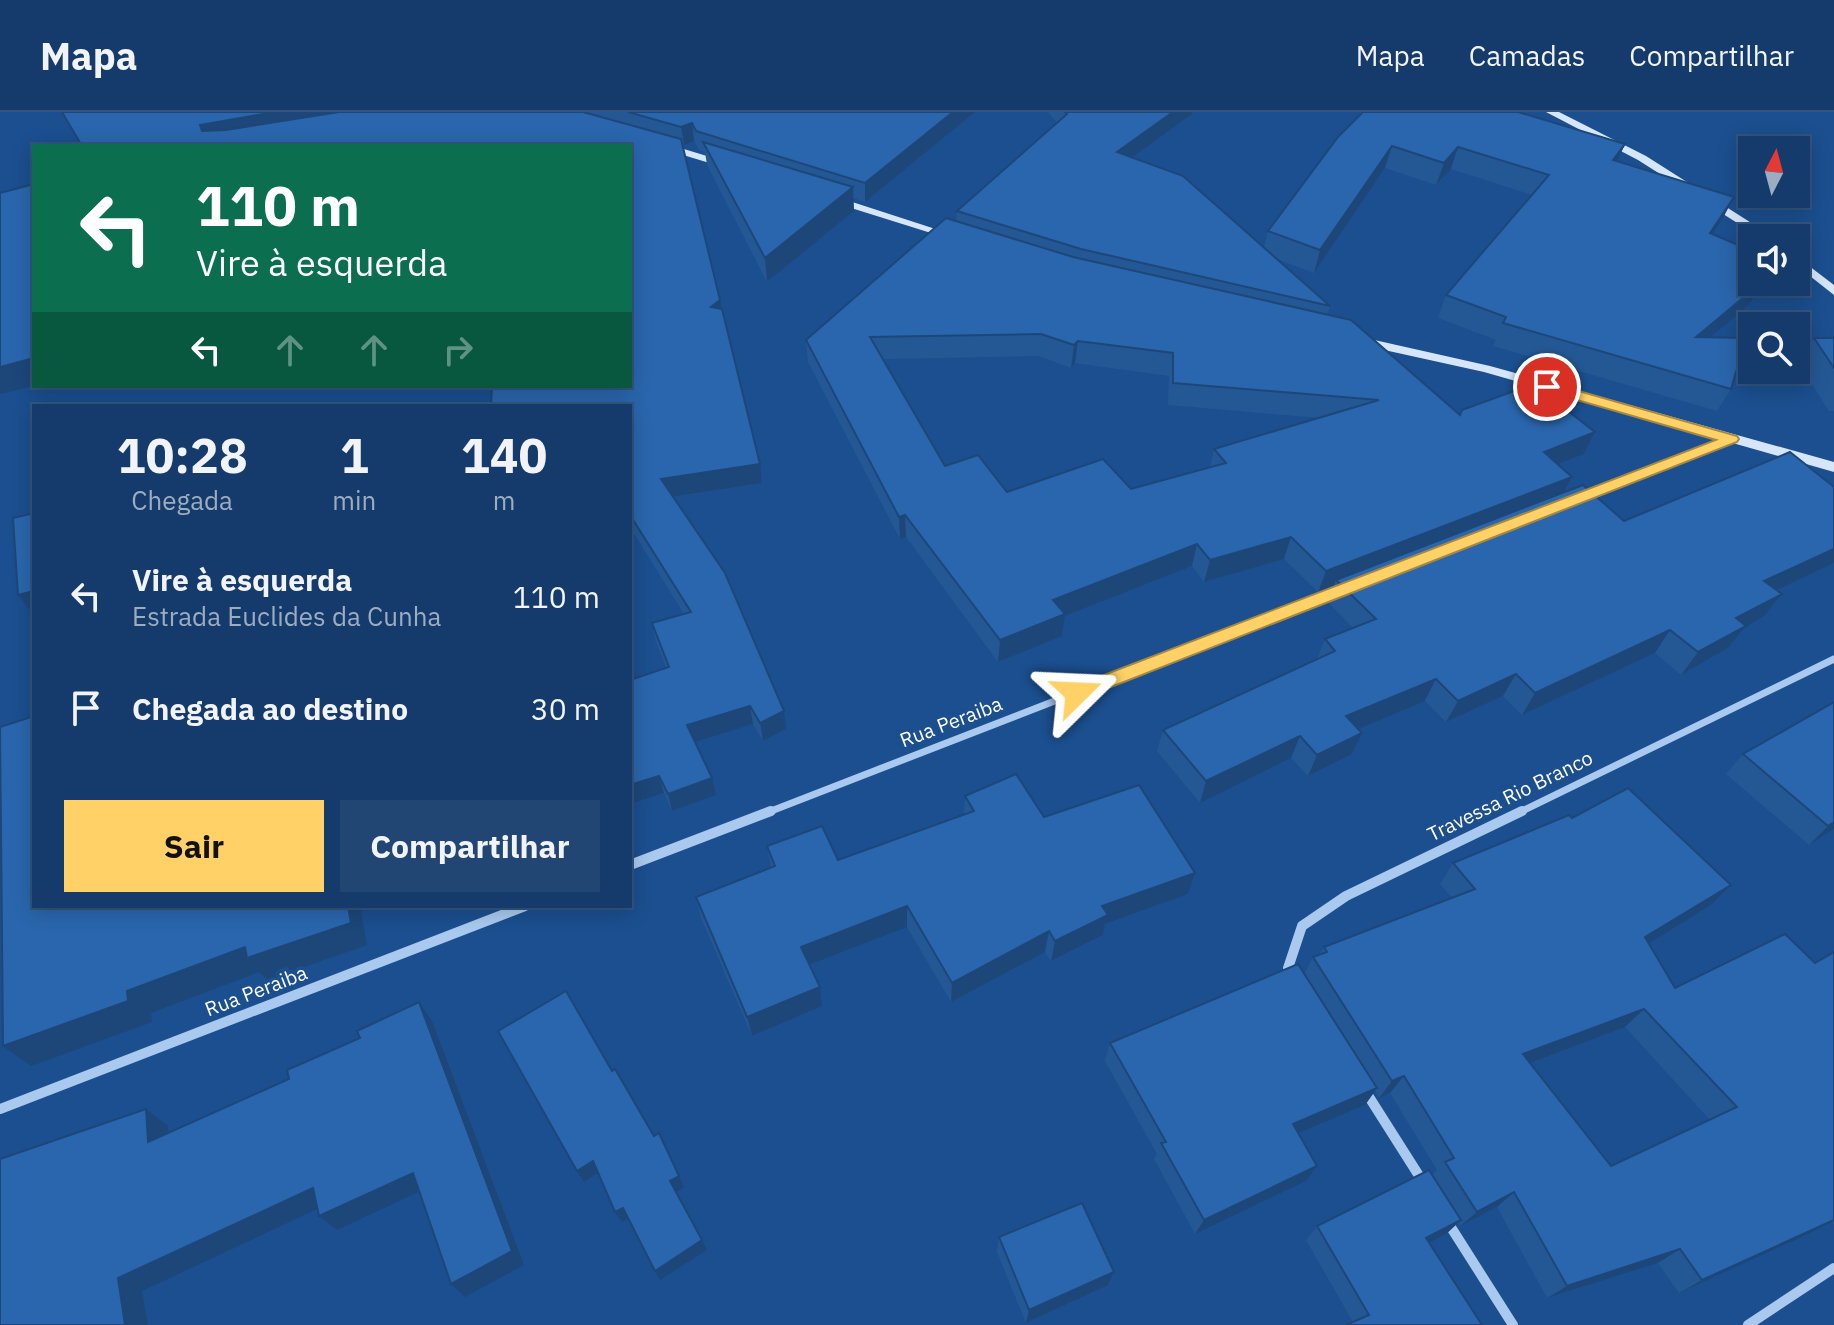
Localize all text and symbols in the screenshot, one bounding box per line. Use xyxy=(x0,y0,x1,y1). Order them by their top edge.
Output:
text: Mapa xyxy=(40,31,137,80)
text: Mapa xyxy=(1356,37,1425,74)
text: Camadas xyxy=(1469,37,1585,74)
text: Compartilhar xyxy=(1629,37,1794,74)
north arrow xyxy=(1738,136,1810,208)
map controls xyxy=(1738,136,1810,384)
text: 110 m xyxy=(196,169,360,241)
icon: left xyxy=(64,176,168,280)
button: sound xyxy=(1738,224,1810,296)
text: Vire à esquerda xyxy=(196,239,447,286)
button: search xyxy=(1738,312,1810,384)
icon: left xyxy=(184,328,228,372)
icon: ahead xyxy=(268,328,312,372)
icon: ahead xyxy=(352,328,396,372)
icon: right xyxy=(436,328,480,372)
pin xyxy=(1513,353,1581,421)
icon: arrive xyxy=(1525,365,1569,409)
text: 10:28 xyxy=(117,424,248,486)
text: 1 xyxy=(340,424,369,486)
text: 140 xyxy=(461,424,547,486)
text: Chegada xyxy=(131,483,233,517)
text: min xyxy=(332,483,376,517)
text: m xyxy=(493,483,515,517)
text: Vire à esquerda xyxy=(132,560,352,599)
icon: left xyxy=(64,574,108,618)
text: 110 m xyxy=(513,577,600,616)
text: Estrada Euclides da Cunha xyxy=(132,599,441,633)
position arrow xyxy=(1035,651,1119,735)
icon: arrive xyxy=(64,686,108,730)
text: Chegada ao destino xyxy=(132,689,408,728)
text: 30 m xyxy=(531,689,600,728)
street label: Rua Peraiba xyxy=(896,690,1006,753)
street label: Travessa Rio Branco xyxy=(1423,744,1597,847)
button: Sair xyxy=(64,800,324,892)
button: Compartilhar xyxy=(340,800,600,892)
street label: Rua Peraiba xyxy=(201,959,311,1022)

